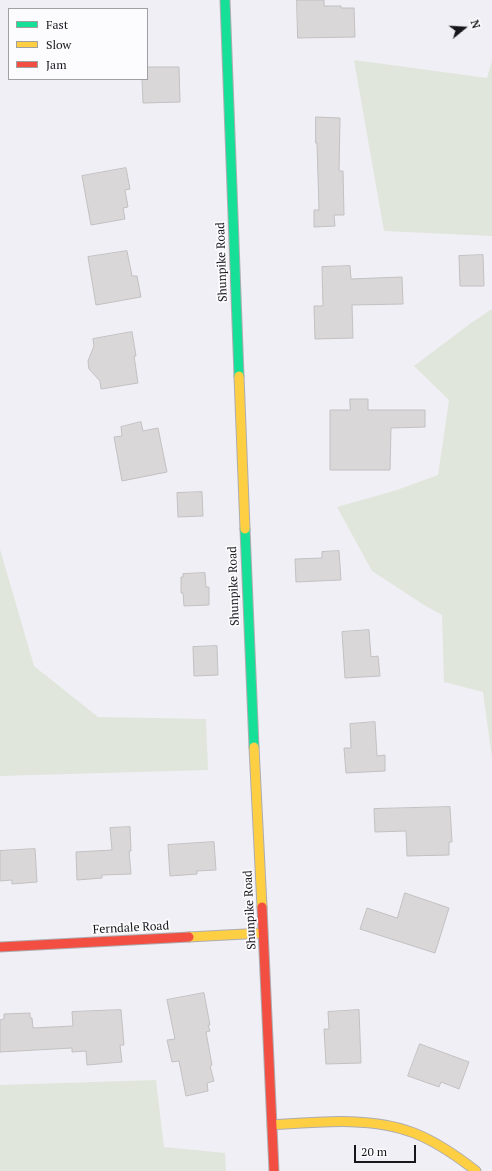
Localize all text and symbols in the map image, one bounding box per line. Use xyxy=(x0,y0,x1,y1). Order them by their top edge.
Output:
legend xyxy=(8,8,148,80)
north arrow xyxy=(444,8,484,48)
text: Fast xyxy=(46,17,68,32)
text: N xyxy=(467,18,483,30)
text: Slow xyxy=(46,37,71,52)
text: Jam xyxy=(46,57,67,72)
street label: Shunpike Road xyxy=(213,222,231,302)
street label: Shunpike Road xyxy=(225,546,243,626)
street label: Shunpike Road xyxy=(241,870,259,950)
street label: Ferndale Road xyxy=(92,919,170,937)
scale bar xyxy=(356,1137,418,1163)
text: 20 m xyxy=(361,1144,387,1159)

